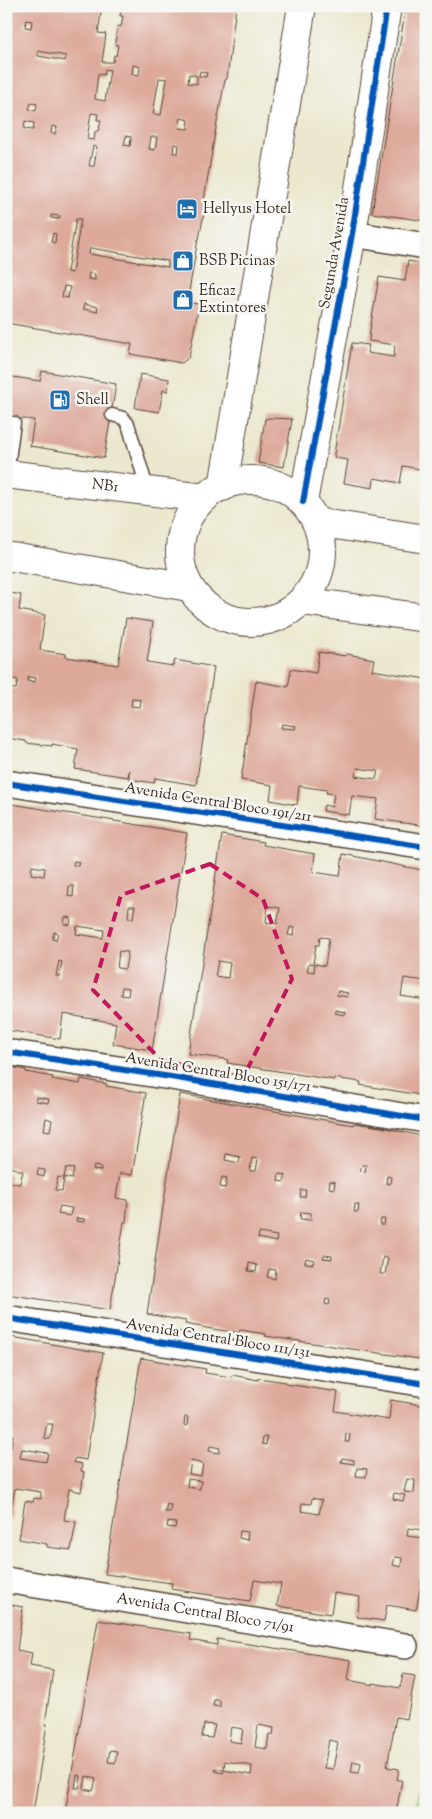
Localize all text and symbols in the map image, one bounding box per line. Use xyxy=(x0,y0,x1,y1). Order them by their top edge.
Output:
street label: Segunda Avenida xyxy=(315,195,355,311)
hotel icon: Hellyus Hotel xyxy=(175,197,199,221)
place label: Hellyus Hotel xyxy=(203,199,291,220)
shop icon: BSB Picinas xyxy=(171,249,195,273)
place label: BSB Picinas xyxy=(199,251,275,272)
place label: Eficaz Extintores xyxy=(199,281,266,319)
shop icon: Eficaz Extintores xyxy=(171,288,195,312)
fuel station icon: Shell xyxy=(48,388,72,412)
place label: Shell xyxy=(76,390,109,411)
street label: NB1 xyxy=(91,474,120,498)
street label: Avenida Central Bloco 191/211 xyxy=(123,778,313,828)
street label: Avenida Central Bloco 151/171 xyxy=(124,1048,312,1098)
street label: Avenida Central Bloco 111/131 xyxy=(124,1314,312,1364)
street label: Avenida Central Bloco 71/91 xyxy=(115,1588,296,1638)

